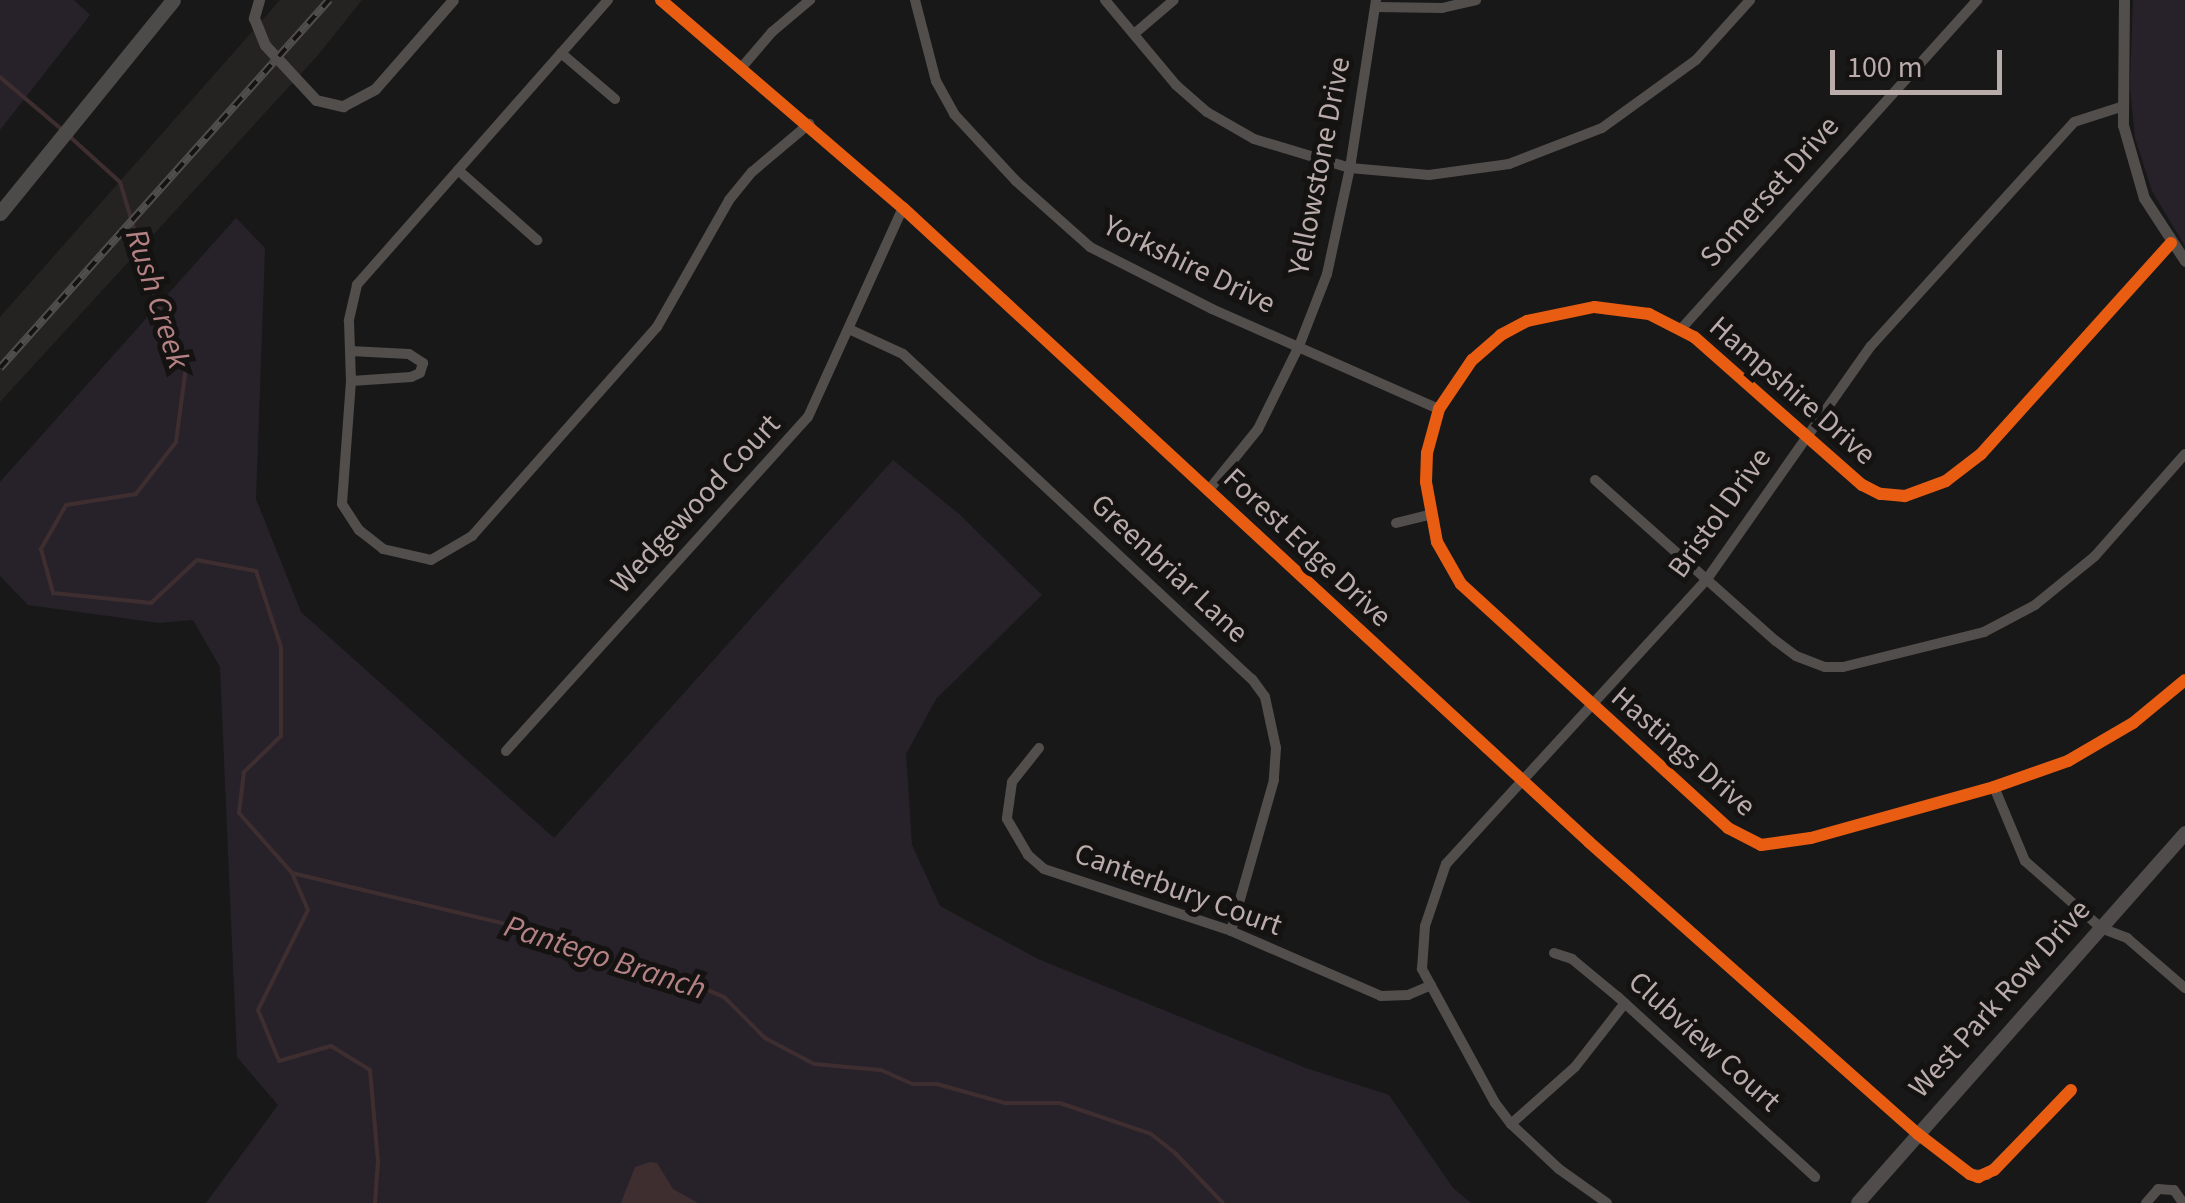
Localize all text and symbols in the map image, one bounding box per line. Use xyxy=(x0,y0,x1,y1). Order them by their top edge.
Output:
scale bar xyxy=(1835,30,2008,92)
text: 100 m xyxy=(1847,46,1923,89)
street label: Yellowstone Drive xyxy=(1281,54,1359,278)
street label: Somerset Drive xyxy=(1693,109,1847,275)
street label: Yorkshire Drive xyxy=(1097,208,1281,322)
water label: Rush Creek xyxy=(116,224,198,374)
street label: Hampshire Drive xyxy=(1702,309,1882,473)
street label: Wedgewood Court xyxy=(604,407,788,601)
street label: Bristol Drive xyxy=(1661,441,1779,585)
street label: Forest Edge Drive xyxy=(1216,461,1398,635)
street label: Greenbriar Lane xyxy=(1083,487,1255,651)
street label: Hastings Drive xyxy=(1604,680,1762,824)
street label: Canterbury Court xyxy=(1069,836,1287,944)
street label: West Park Row Drive xyxy=(1902,893,2098,1105)
water label: Pantego Branch xyxy=(499,907,711,1009)
street label: Clubview Court xyxy=(1621,964,1787,1120)

